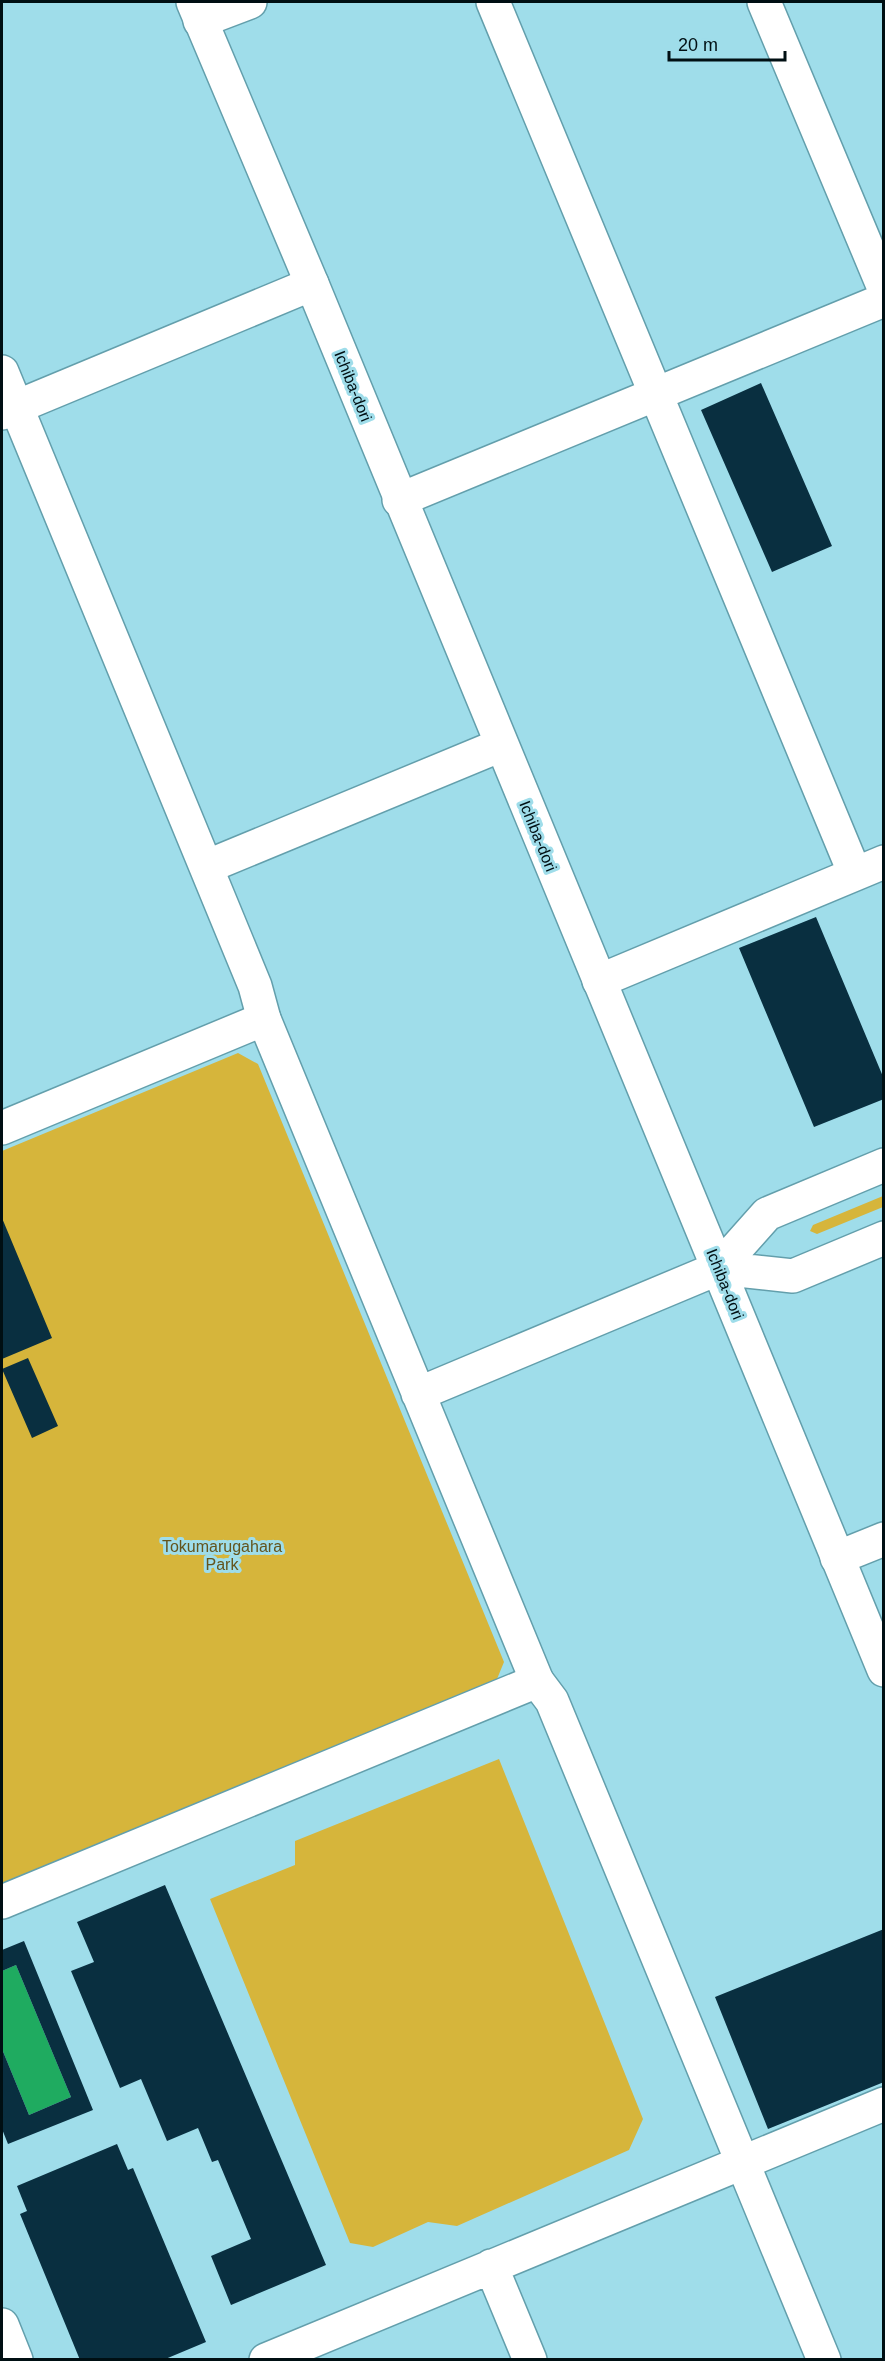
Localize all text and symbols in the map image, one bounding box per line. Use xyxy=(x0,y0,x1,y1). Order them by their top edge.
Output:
scale bar xyxy=(669,24,784,62)
text: 20 m xyxy=(678,35,718,55)
street label: Ichiba-dori xyxy=(331,348,375,424)
street label: Ichiba-dori xyxy=(516,798,560,874)
street label: Ichiba-dori xyxy=(703,1246,747,1322)
park label: Tokumarugahara Park xyxy=(162,1538,282,1573)

